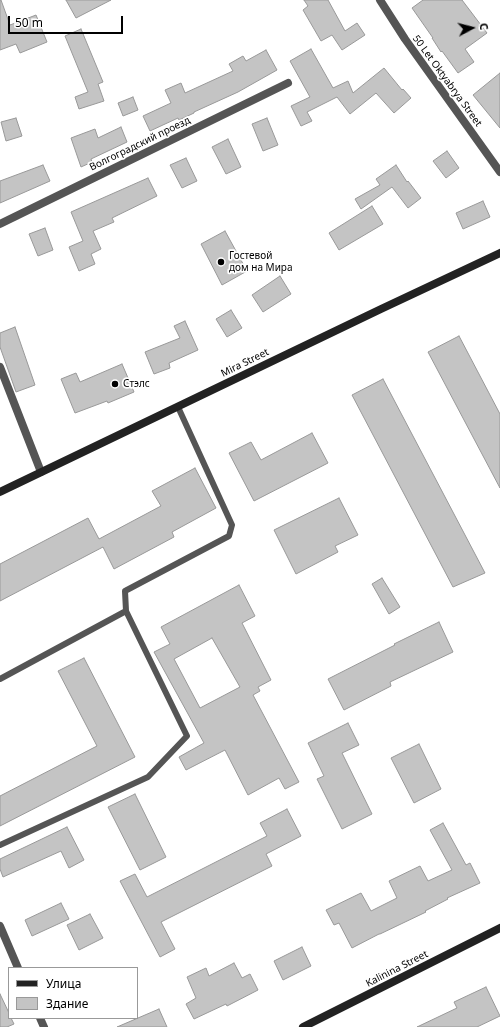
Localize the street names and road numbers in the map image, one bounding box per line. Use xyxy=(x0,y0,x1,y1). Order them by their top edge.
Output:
street label: 50 Let Oktyabrya Street xyxy=(410,33,484,129)
street label: Волгоградский проезд xyxy=(88,114,192,174)
street label: Mira Street xyxy=(219,346,271,380)
street label: Kalinina Street xyxy=(364,948,430,990)

